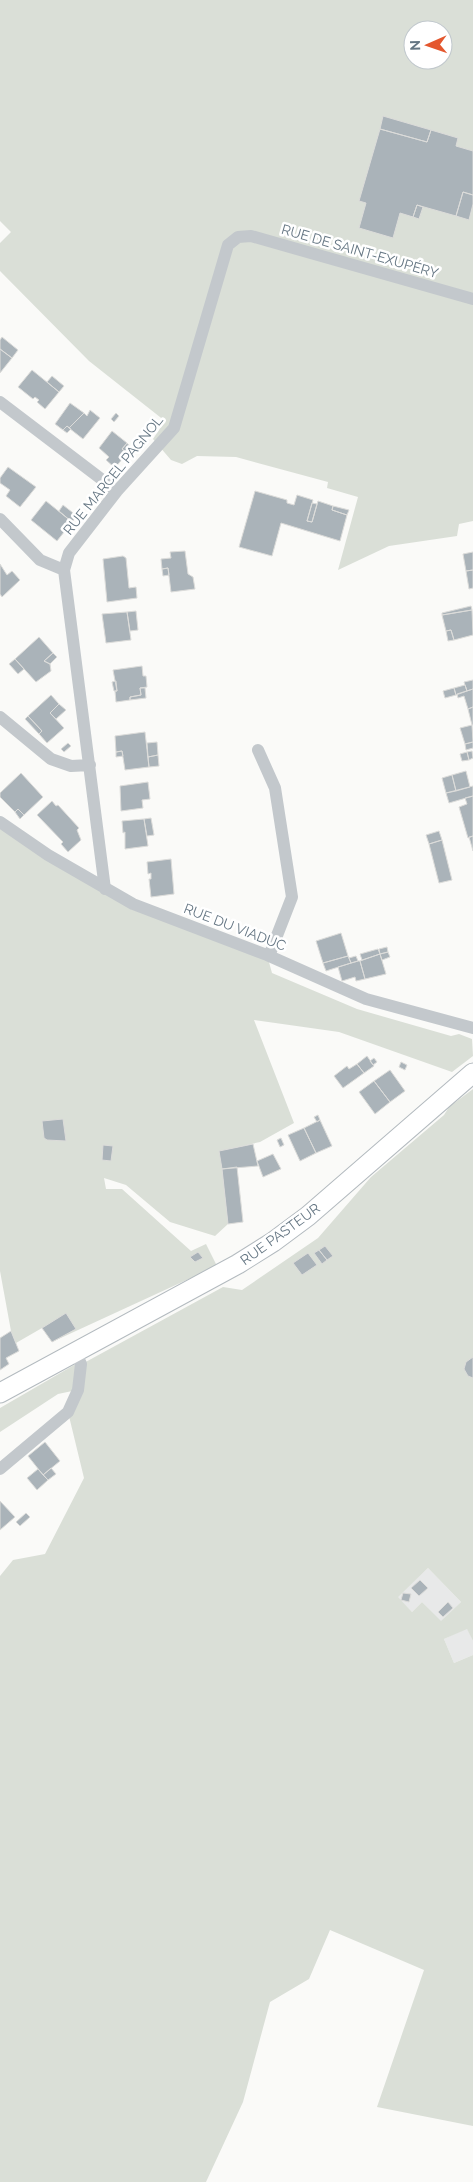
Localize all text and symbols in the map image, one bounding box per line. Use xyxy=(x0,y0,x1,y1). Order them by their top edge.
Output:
north arrow xyxy=(403,20,453,70)
text: N xyxy=(407,40,423,51)
street label: RUE DE SAINT-EXUPÉRY xyxy=(280,220,441,281)
street label: RUE MARCEL PAGNOL xyxy=(60,412,166,538)
street label: RUE DU VIADUC xyxy=(182,900,289,954)
street label: RUE PASTEUR xyxy=(237,1200,323,1268)

